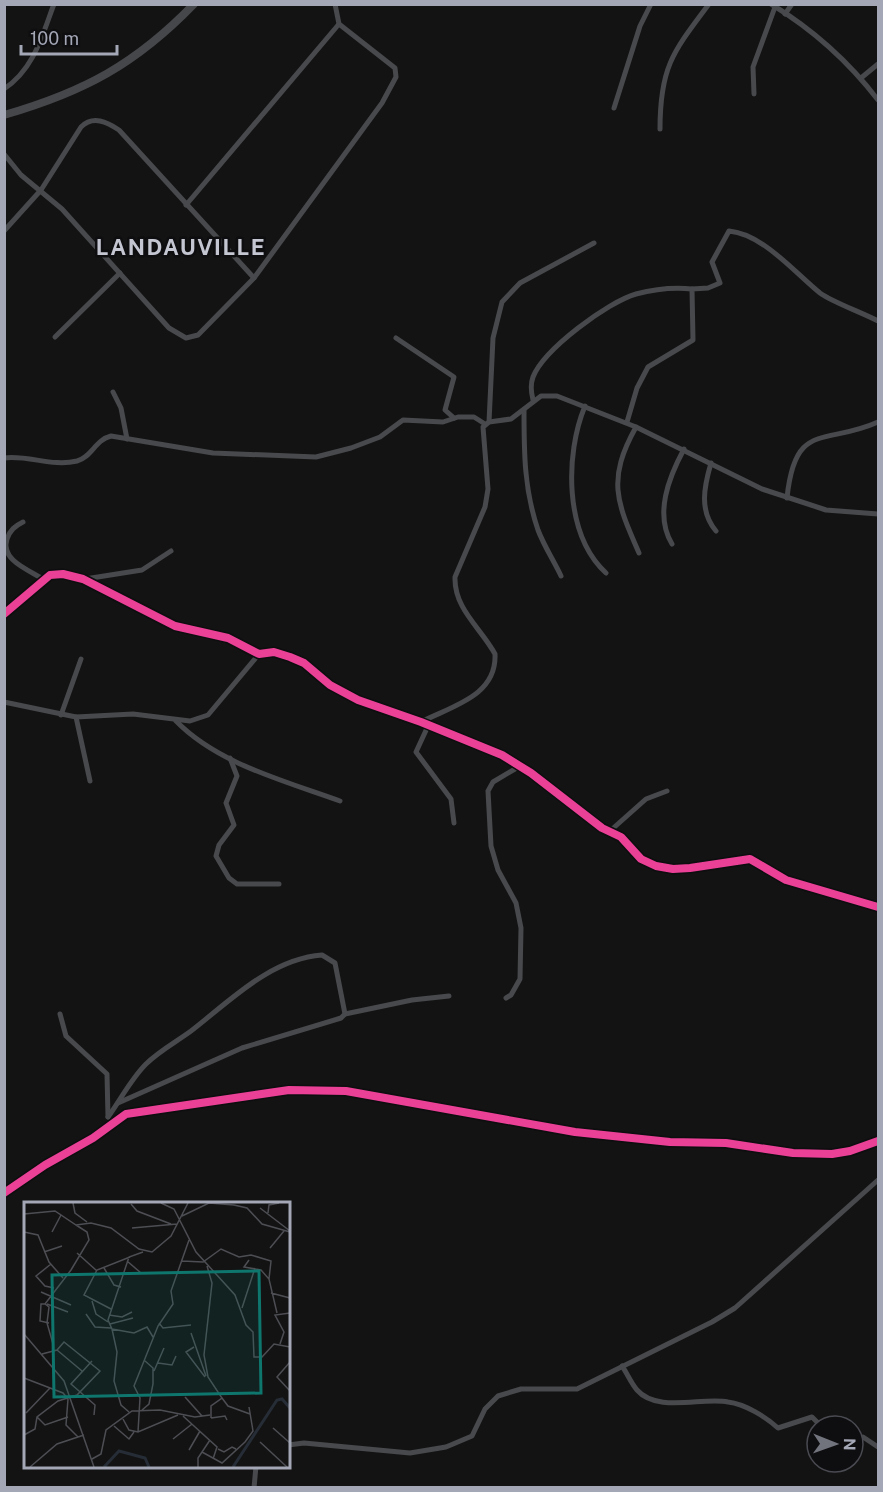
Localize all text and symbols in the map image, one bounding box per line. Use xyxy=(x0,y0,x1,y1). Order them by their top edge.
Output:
scale bar xyxy=(21,18,117,56)
text: 100 m xyxy=(30,28,79,49)
district label: LANDAUVILLE xyxy=(96,234,266,260)
inset map xyxy=(24,1202,290,1468)
north arrow xyxy=(805,1414,865,1474)
text: N xyxy=(840,1438,859,1451)

